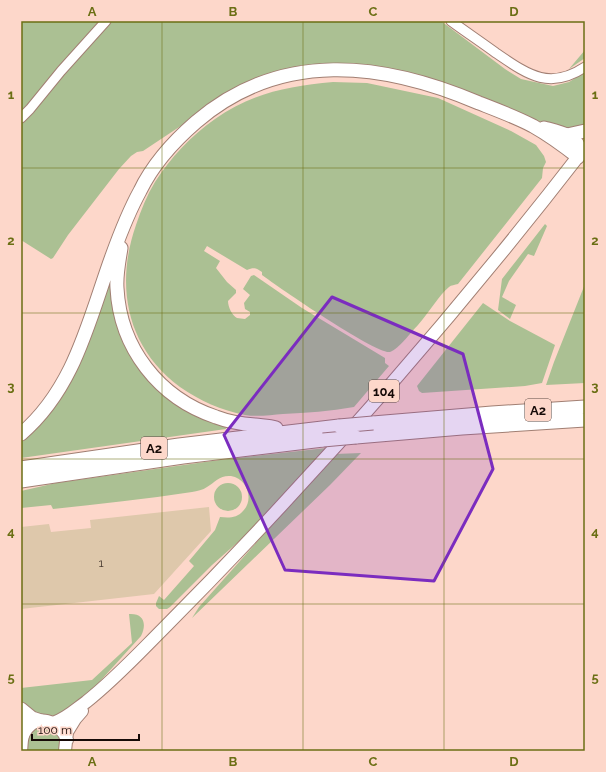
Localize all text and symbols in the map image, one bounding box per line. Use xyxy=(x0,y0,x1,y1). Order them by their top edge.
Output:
text: A xyxy=(88,4,97,19)
text: B xyxy=(229,4,238,19)
text: C xyxy=(369,4,378,19)
text: D xyxy=(509,4,519,19)
text: 1 xyxy=(8,87,15,102)
text: 1 xyxy=(592,87,599,102)
text: 2 xyxy=(7,233,15,248)
text: 2 xyxy=(591,233,599,248)
text: 3 xyxy=(7,379,15,394)
text: 3 xyxy=(591,379,599,394)
road number: 104 xyxy=(369,380,399,402)
road number: A2 xyxy=(525,399,551,421)
road number: A2 xyxy=(141,437,167,459)
text: 4 xyxy=(7,524,15,539)
text: 4 xyxy=(591,524,599,539)
house number: 1 xyxy=(98,556,104,570)
text: 5 xyxy=(7,670,15,685)
text: 5 xyxy=(591,670,599,685)
scale bar xyxy=(32,716,139,742)
text: 100 m xyxy=(38,723,72,737)
text: A xyxy=(88,754,97,769)
text: B xyxy=(229,754,238,769)
text: C xyxy=(369,754,378,769)
text: D xyxy=(509,754,519,769)

